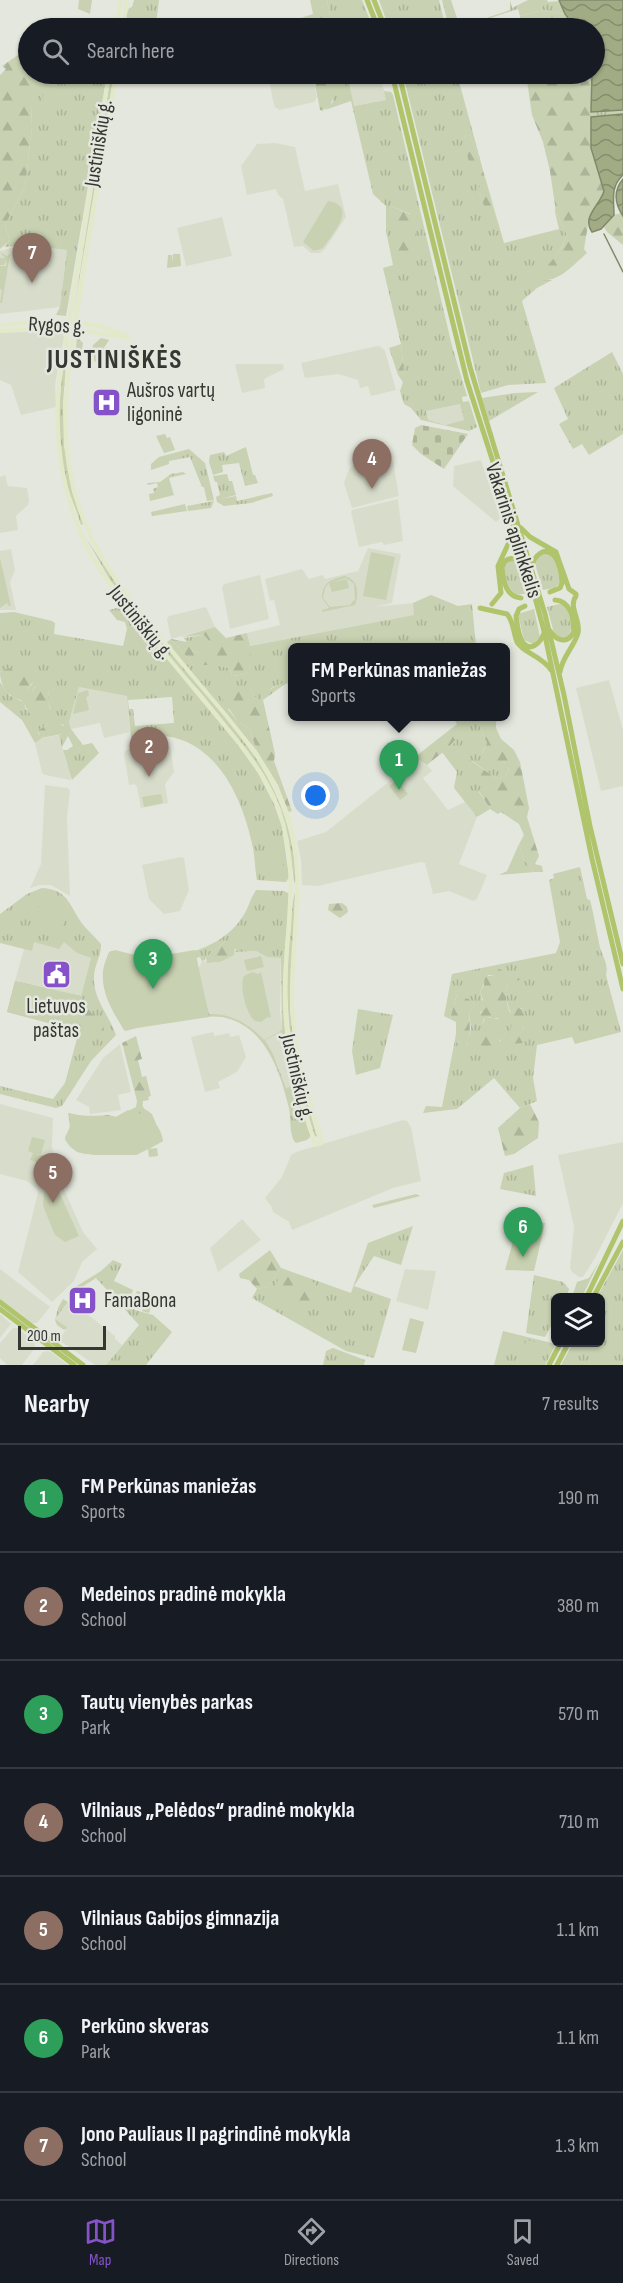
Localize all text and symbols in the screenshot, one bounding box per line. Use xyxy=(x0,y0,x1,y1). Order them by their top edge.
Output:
search box xyxy=(18,18,605,84)
icon: search xyxy=(39,35,72,68)
text: Search here xyxy=(87,38,174,65)
street label: Justiniškių g. xyxy=(79,98,118,189)
pin: 7 xyxy=(12,234,51,283)
street label: Rygos g. xyxy=(28,312,86,339)
district label: JUSTINIŠKĖS xyxy=(46,344,183,376)
place label: Aušros vartų ligoninė xyxy=(126,378,215,427)
hospital icon: Aušros vartų ligoninė xyxy=(90,386,122,418)
pin: 4 xyxy=(352,440,392,489)
street label: Vakarinis aplinkkelis xyxy=(480,459,547,601)
street label: Justiniškių g. xyxy=(103,580,178,664)
popup xyxy=(288,643,510,721)
text: FM Perkūnas maniežas xyxy=(311,657,487,684)
text: Sports xyxy=(311,684,356,708)
pin: 2 xyxy=(130,728,168,777)
pin: 1 xyxy=(380,740,418,790)
your location xyxy=(301,781,330,810)
pin: 3 xyxy=(134,940,172,989)
public building icon: Lietuvos paštas xyxy=(40,959,72,991)
place label: Lietuvos paštas xyxy=(26,994,86,1043)
street label: Justiniškių g. xyxy=(275,1031,320,1123)
pin: 5 xyxy=(34,1154,72,1203)
pin: 6 xyxy=(504,1208,542,1257)
hospital icon: FamaBona xyxy=(67,1284,99,1316)
place label: FamaBona xyxy=(104,1288,176,1313)
map controls xyxy=(551,1293,605,1347)
button: layers xyxy=(551,1293,605,1347)
scale bar xyxy=(18,1323,106,1350)
text: 200 m xyxy=(27,1327,61,1346)
text: Nearby xyxy=(24,1389,90,1420)
text: 7 results xyxy=(542,1392,599,1416)
text: FM Perkūnas maniežas xyxy=(81,1473,256,1500)
text: 1 xyxy=(40,1486,47,1510)
text: 190 m xyxy=(558,1486,599,1510)
text: Sports xyxy=(81,1500,125,1524)
text: Medeinos pradinė mokykla xyxy=(81,1581,286,1608)
text: 2 xyxy=(39,1594,48,1618)
text: 380 m xyxy=(557,1594,599,1618)
text: School xyxy=(81,1608,126,1632)
text: Tautų vienybės parkas xyxy=(81,1689,253,1716)
text: 3 xyxy=(39,1702,48,1726)
text: 570 m xyxy=(558,1702,599,1726)
text: Park xyxy=(81,1716,110,1740)
text: Vilniaus „Pelėdos“ pradinė mokykla xyxy=(81,1797,355,1824)
text: 4 xyxy=(39,1810,48,1834)
text: 710 m xyxy=(559,1810,599,1834)
text: School xyxy=(81,1824,126,1848)
text: Vilniaus Gabijos gimnazija xyxy=(81,1905,279,1932)
text: 5 xyxy=(39,1918,48,1942)
text: 1.1 km xyxy=(557,1918,599,1942)
text: School xyxy=(81,1932,126,1956)
text: Perkūno skveras xyxy=(81,2013,209,2040)
text: 6 xyxy=(39,2026,48,2050)
text: 1.1 km xyxy=(557,2026,599,2050)
text: Park xyxy=(81,2040,110,2064)
text: Jono Pauliaus II pagrindinė mokykla xyxy=(81,2121,350,2148)
text: 7 xyxy=(39,2134,48,2158)
text: 1.3 km xyxy=(556,2134,599,2158)
text: School xyxy=(81,2148,126,2172)
tab: Map xyxy=(84,2215,117,2270)
tab: Directions xyxy=(284,2215,339,2270)
tab: Saved xyxy=(506,2215,539,2270)

